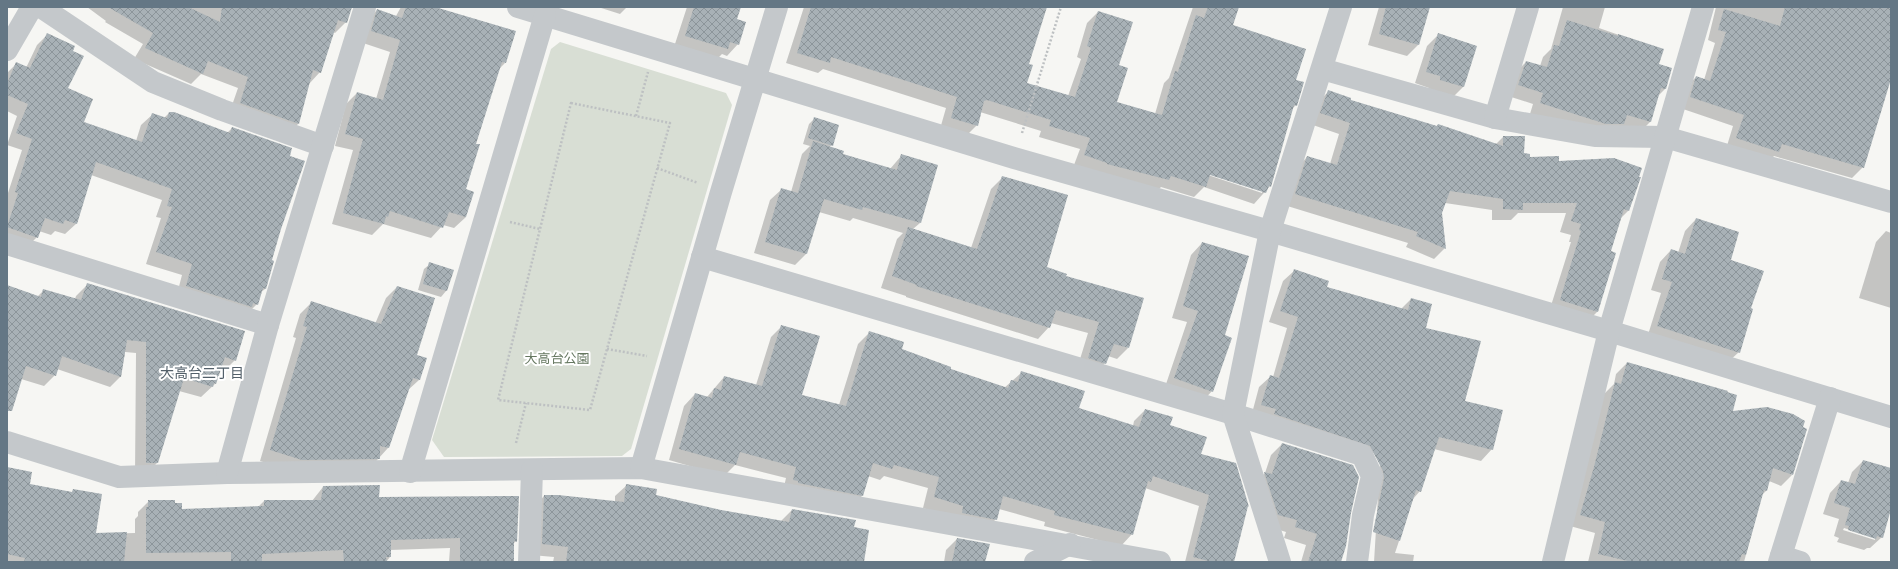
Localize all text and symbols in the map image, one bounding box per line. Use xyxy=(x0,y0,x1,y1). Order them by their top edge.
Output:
park label: 大高台公園 xyxy=(524,351,590,366)
district label: 大高台二丁目 xyxy=(160,365,244,381)

